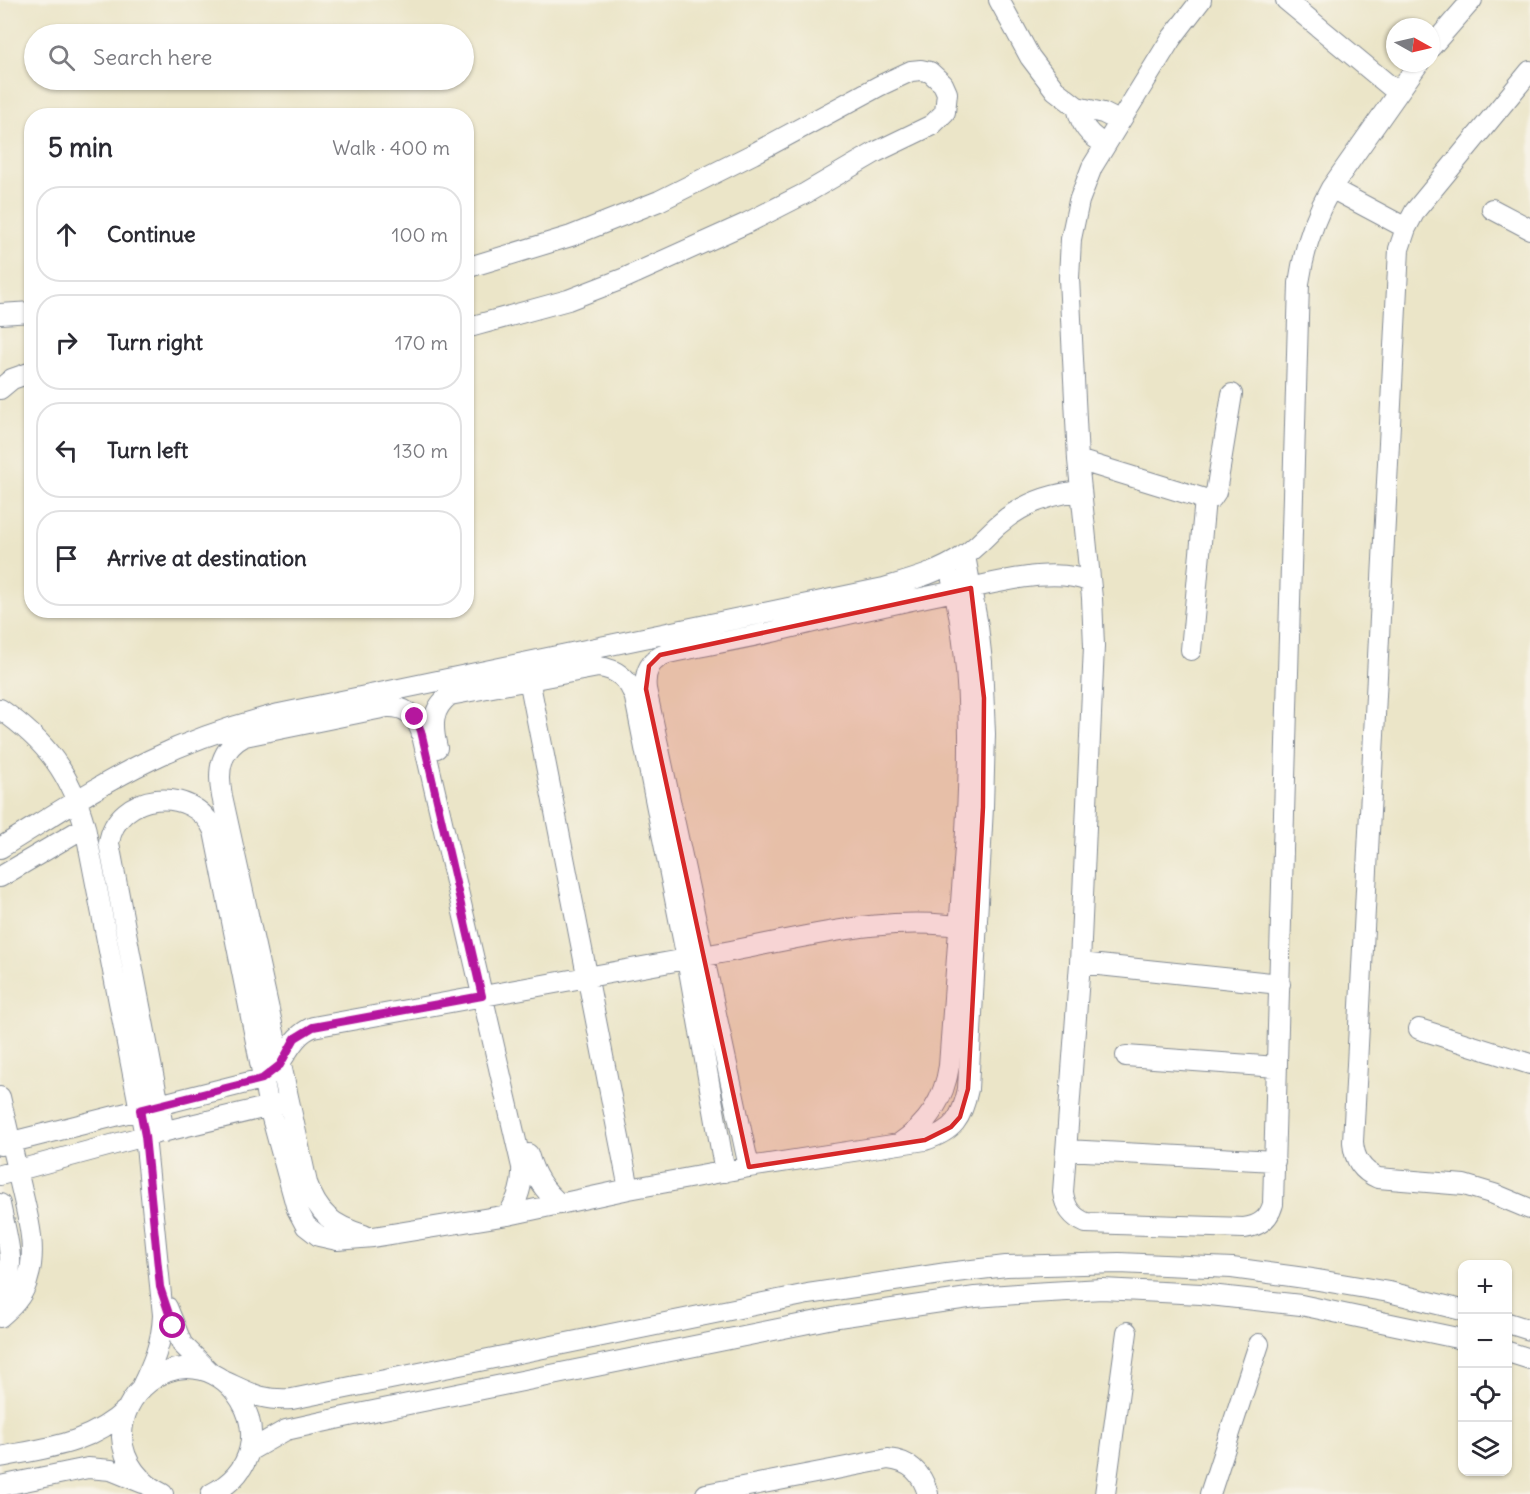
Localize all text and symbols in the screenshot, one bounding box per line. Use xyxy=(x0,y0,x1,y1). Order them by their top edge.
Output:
north arrow xyxy=(1386,18,1440,72)
search box xyxy=(24,24,474,90)
icon: search xyxy=(45,41,78,74)
text: Search here xyxy=(93,43,212,71)
text: 5 min xyxy=(48,131,113,164)
text: Walk · 400 m xyxy=(332,135,450,160)
icon: ahead xyxy=(50,218,83,251)
text: Continue xyxy=(107,220,196,248)
text: 100 m xyxy=(391,222,448,247)
icon: right xyxy=(50,326,83,359)
text: Turn right xyxy=(107,328,203,356)
text: 170 m xyxy=(395,330,448,355)
icon: left xyxy=(50,434,83,467)
text: Turn left xyxy=(107,436,188,464)
text: 130 m xyxy=(393,438,448,463)
icon: arrive xyxy=(50,542,83,575)
text: Arrive at destination xyxy=(107,544,307,572)
route end xyxy=(401,703,427,729)
map controls xyxy=(1458,1260,1512,1476)
button: + xyxy=(1458,1260,1512,1314)
route start xyxy=(159,1312,185,1338)
button: − xyxy=(1458,1314,1512,1368)
button: locate xyxy=(1458,1368,1512,1422)
button: layers xyxy=(1458,1422,1512,1476)

